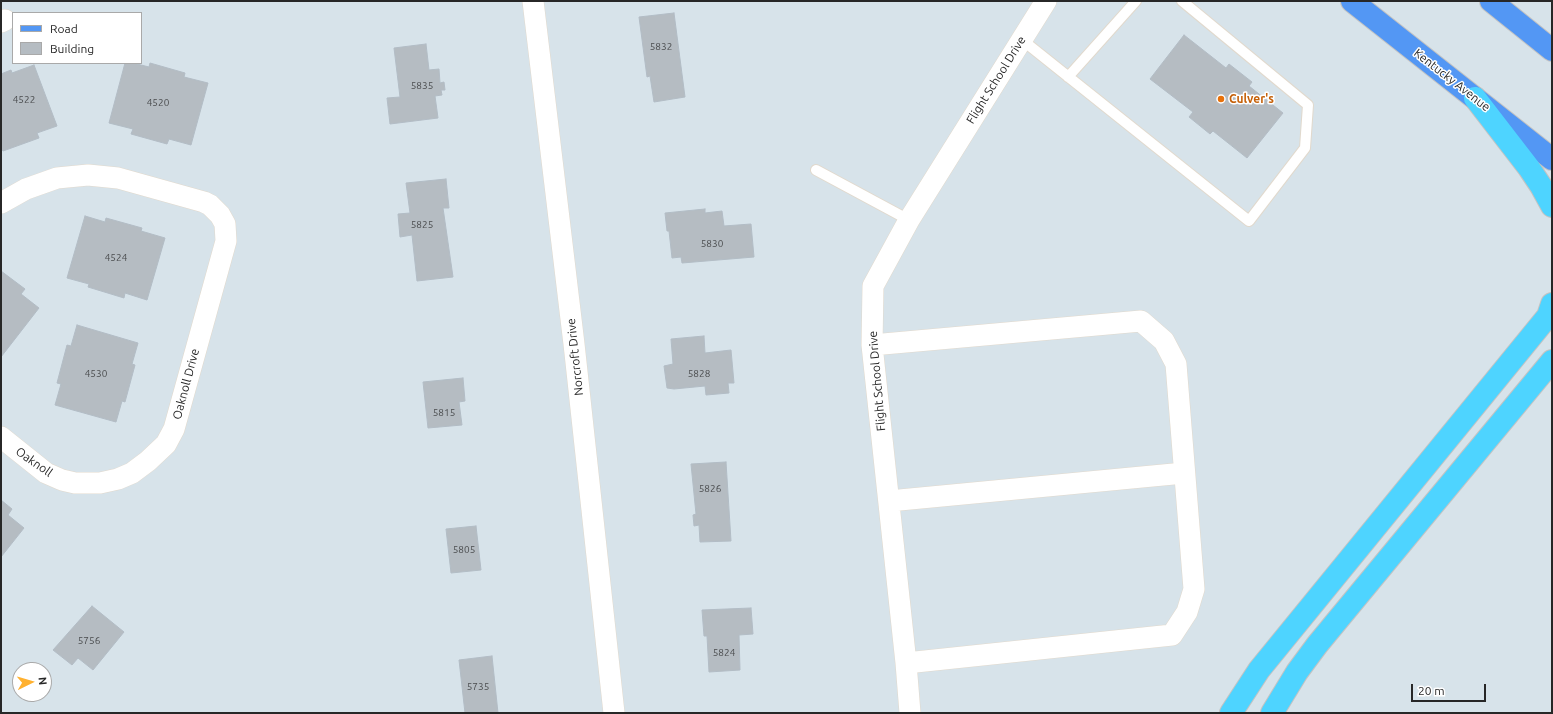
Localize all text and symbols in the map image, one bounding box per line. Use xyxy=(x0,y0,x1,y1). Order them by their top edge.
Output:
legend xyxy=(12,12,142,64)
text: Road xyxy=(50,22,78,35)
street label: Flight School Drive xyxy=(963,34,1029,126)
house number: 5832 xyxy=(650,41,672,53)
text: Building xyxy=(50,42,94,55)
street label: Kentucky Avenue xyxy=(1411,46,1493,114)
house number: 5835 xyxy=(411,80,433,92)
place label: Culver's xyxy=(1229,92,1274,106)
house number: 4522 xyxy=(13,94,35,106)
marker: Culver's xyxy=(1216,94,1226,104)
house number: 4520 xyxy=(147,97,169,109)
house number: 5825 xyxy=(411,219,433,231)
house number: 5830 xyxy=(701,238,723,250)
house number: 4524 xyxy=(105,252,127,264)
street label: Norcroft Drive xyxy=(564,318,586,396)
street label: Flight School Drive xyxy=(865,330,889,432)
street label: Oaknoll Drive xyxy=(170,347,202,421)
house number: 4530 xyxy=(85,368,107,380)
house number: 5828 xyxy=(688,368,710,380)
house number: 5815 xyxy=(433,407,455,419)
street label: Oaknoll xyxy=(13,444,55,480)
house number: 5826 xyxy=(699,483,721,495)
house number: 5805 xyxy=(453,544,475,556)
house number: 5756 xyxy=(78,635,100,647)
house number: 5824 xyxy=(713,647,735,659)
north arrow xyxy=(12,662,52,702)
text: N xyxy=(37,676,49,686)
scale bar xyxy=(1413,676,1488,702)
house number: 5735 xyxy=(467,681,489,693)
text: 20 m xyxy=(1418,684,1445,697)

